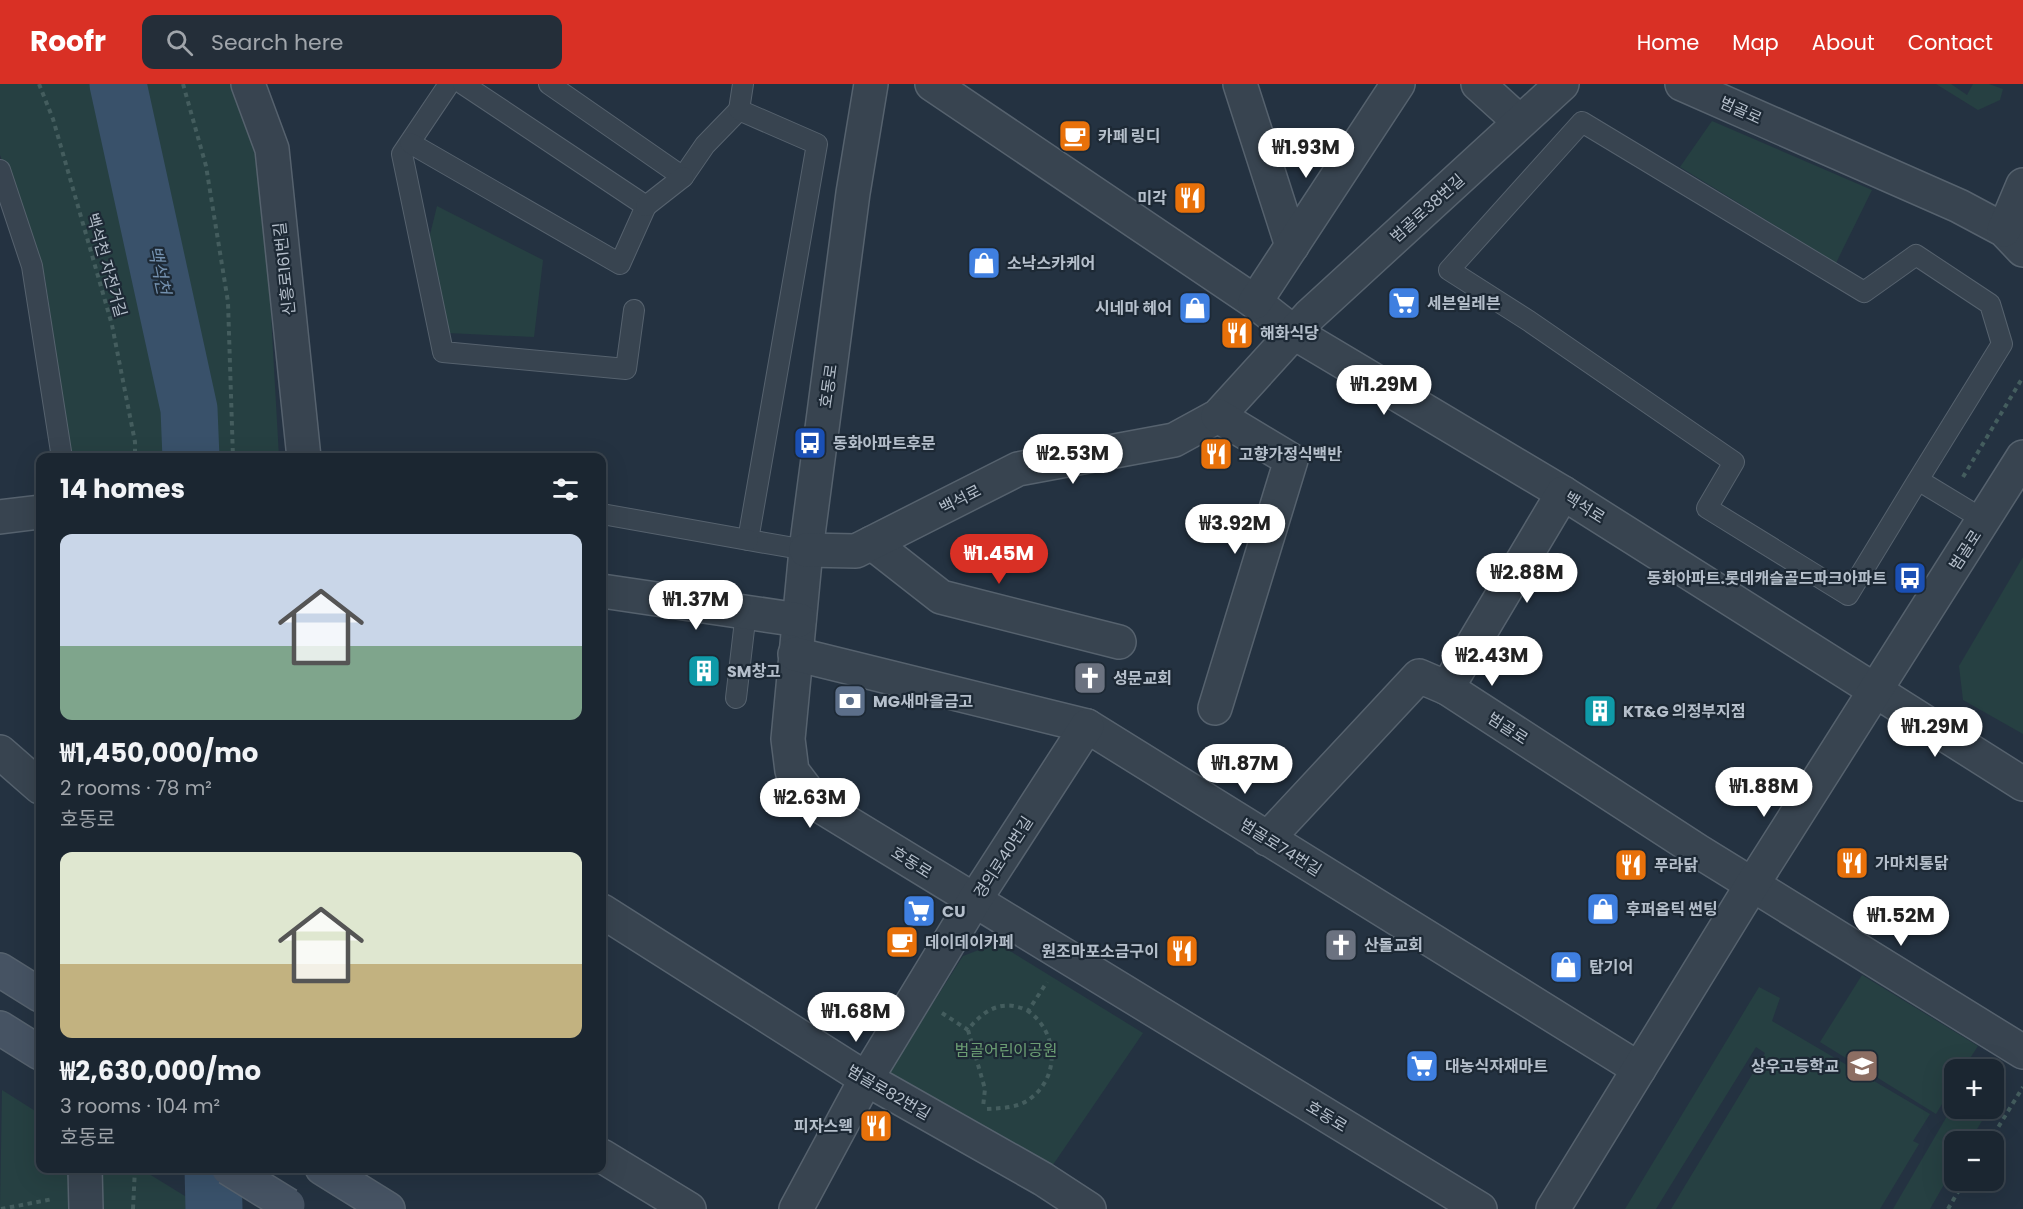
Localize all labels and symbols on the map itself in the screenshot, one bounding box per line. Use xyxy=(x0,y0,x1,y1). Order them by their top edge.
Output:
street label: 범골로 xyxy=(1716,91,1766,130)
cafe icon: 카페 링디 xyxy=(1057,118,1093,154)
place label: 카페 링디 xyxy=(1098,125,1160,148)
pin: ₩1.93M xyxy=(1257,128,1355,179)
street label: 범골로38번길 xyxy=(1385,169,1470,248)
restaurant icon: 미각 xyxy=(1172,180,1208,216)
place label: 미각 xyxy=(1138,187,1167,210)
street label: 백석천 자전거길 xyxy=(81,210,132,320)
street label: 신흥로161번길 xyxy=(268,221,301,317)
water label: 백석천 xyxy=(142,243,177,299)
shop icon: 소낙스카케어 xyxy=(966,245,1002,281)
place label: 소낙스카케어 xyxy=(1007,252,1095,275)
supermarket icon: 세븐일레븐 xyxy=(1386,285,1422,321)
shop icon: 시네마 헤어 xyxy=(1177,290,1213,326)
place label: 세븐일레븐 xyxy=(1427,292,1501,315)
place label: 시네마 헤어 xyxy=(1095,297,1172,320)
restaurant icon: 해화식당 xyxy=(1219,315,1255,351)
place label: 해화식당 xyxy=(1260,322,1319,345)
street label: 호동로 xyxy=(814,362,843,410)
pin: ₩1.29M xyxy=(1335,365,1433,416)
bus stop icon: 동화아파트후문 xyxy=(792,425,828,461)
place label: 동화아파트후문 xyxy=(833,432,936,455)
pin: ₩2.53M xyxy=(1024,434,1122,485)
restaurant icon: 고향가정식백반 xyxy=(1198,436,1234,472)
place label: 고향가정식백반 xyxy=(1239,443,1342,466)
street label: 백석로 xyxy=(935,479,985,520)
street label: 백석로 xyxy=(1560,486,1610,529)
pin: ₩3.92M xyxy=(1186,504,1284,555)
street label: 범골로 xyxy=(1944,525,1987,575)
pin: ₩1.45M xyxy=(950,534,1048,585)
pin: ₩2.88M xyxy=(1478,553,1576,604)
bus stop icon: 동화아파트.롯데캐슬골드파크아파트 xyxy=(1892,560,1928,596)
place label: 동화아파트.롯데캐슬골드파크아파트 xyxy=(1647,567,1887,590)
pin: ₩1.37M xyxy=(647,580,745,631)
pin: ₩2.43M xyxy=(1443,636,1541,687)
building icon: SM창고 xyxy=(686,653,722,689)
place label: SM창고 xyxy=(727,660,781,683)
church icon: 성문교회 xyxy=(1072,660,1108,696)
place label: 성문교회 xyxy=(1113,667,1172,690)
bank icon: MG새마을금고 xyxy=(832,683,868,719)
place label: MG새마을금고 xyxy=(873,690,973,713)
building icon: KT&G 의정부지점 xyxy=(1582,693,1618,729)
place label: KT&G 의정부지점 xyxy=(1623,700,1746,723)
street label: 범골로 xyxy=(1483,707,1533,750)
pin: ₩1.29M xyxy=(1886,707,1984,758)
pin: ₩1.87M xyxy=(1196,744,1294,795)
pin: ₩1.88M xyxy=(1715,767,1813,818)
pin: ₩2.63M xyxy=(761,778,859,829)
street label: 경의로40번길 xyxy=(968,812,1039,903)
street label: 범골로74번길 xyxy=(1235,813,1326,882)
street label: 호동로 xyxy=(887,841,937,884)
restaurant icon: 가마치통닭 xyxy=(1834,845,1870,881)
restaurant icon: 푸라닭 xyxy=(1613,847,1649,883)
place label: 가마치통닭 xyxy=(1875,852,1949,875)
place label: 푸라닭 xyxy=(1654,854,1698,877)
shop icon: 후퍼옵틱 썬팅 xyxy=(1585,891,1621,927)
supermarket icon: CU xyxy=(901,893,937,929)
pin: ₩1.52M xyxy=(1852,896,1950,947)
place label: 후퍼옵틱 썬팅 xyxy=(1626,898,1718,921)
place label: CU xyxy=(942,900,965,923)
cafe icon: 데이데이카페 xyxy=(884,924,920,960)
church icon: 산돌교회 xyxy=(1323,927,1359,963)
place label: 데이데이카페 xyxy=(925,931,1013,954)
restaurant icon: 원조마포소금구이 xyxy=(1164,933,1200,969)
place label: 산돌교회 xyxy=(1364,934,1423,957)
place label: 원조마포소금구이 xyxy=(1041,940,1159,963)
shop icon: 탑기어 xyxy=(1548,949,1584,985)
place label: 탑기어 xyxy=(1589,956,1633,979)
pin: ₩1.68M xyxy=(807,992,905,1043)
park label: 범골어린이공원 xyxy=(954,1039,1058,1062)
supermarket icon: 대농식자재마트 xyxy=(1404,1048,1440,1084)
school or university icon: 상우고등학교 xyxy=(1844,1048,1880,1084)
place label: 대농식자재마트 xyxy=(1445,1055,1548,1078)
place label: 상우고등학교 xyxy=(1751,1055,1839,1078)
street label: 범골로82번길 xyxy=(843,1059,935,1126)
street label: 호동로 xyxy=(1302,1095,1352,1138)
restaurant icon: 피자스웩 xyxy=(858,1108,894,1144)
place label: 피자스웩 xyxy=(794,1115,853,1138)

